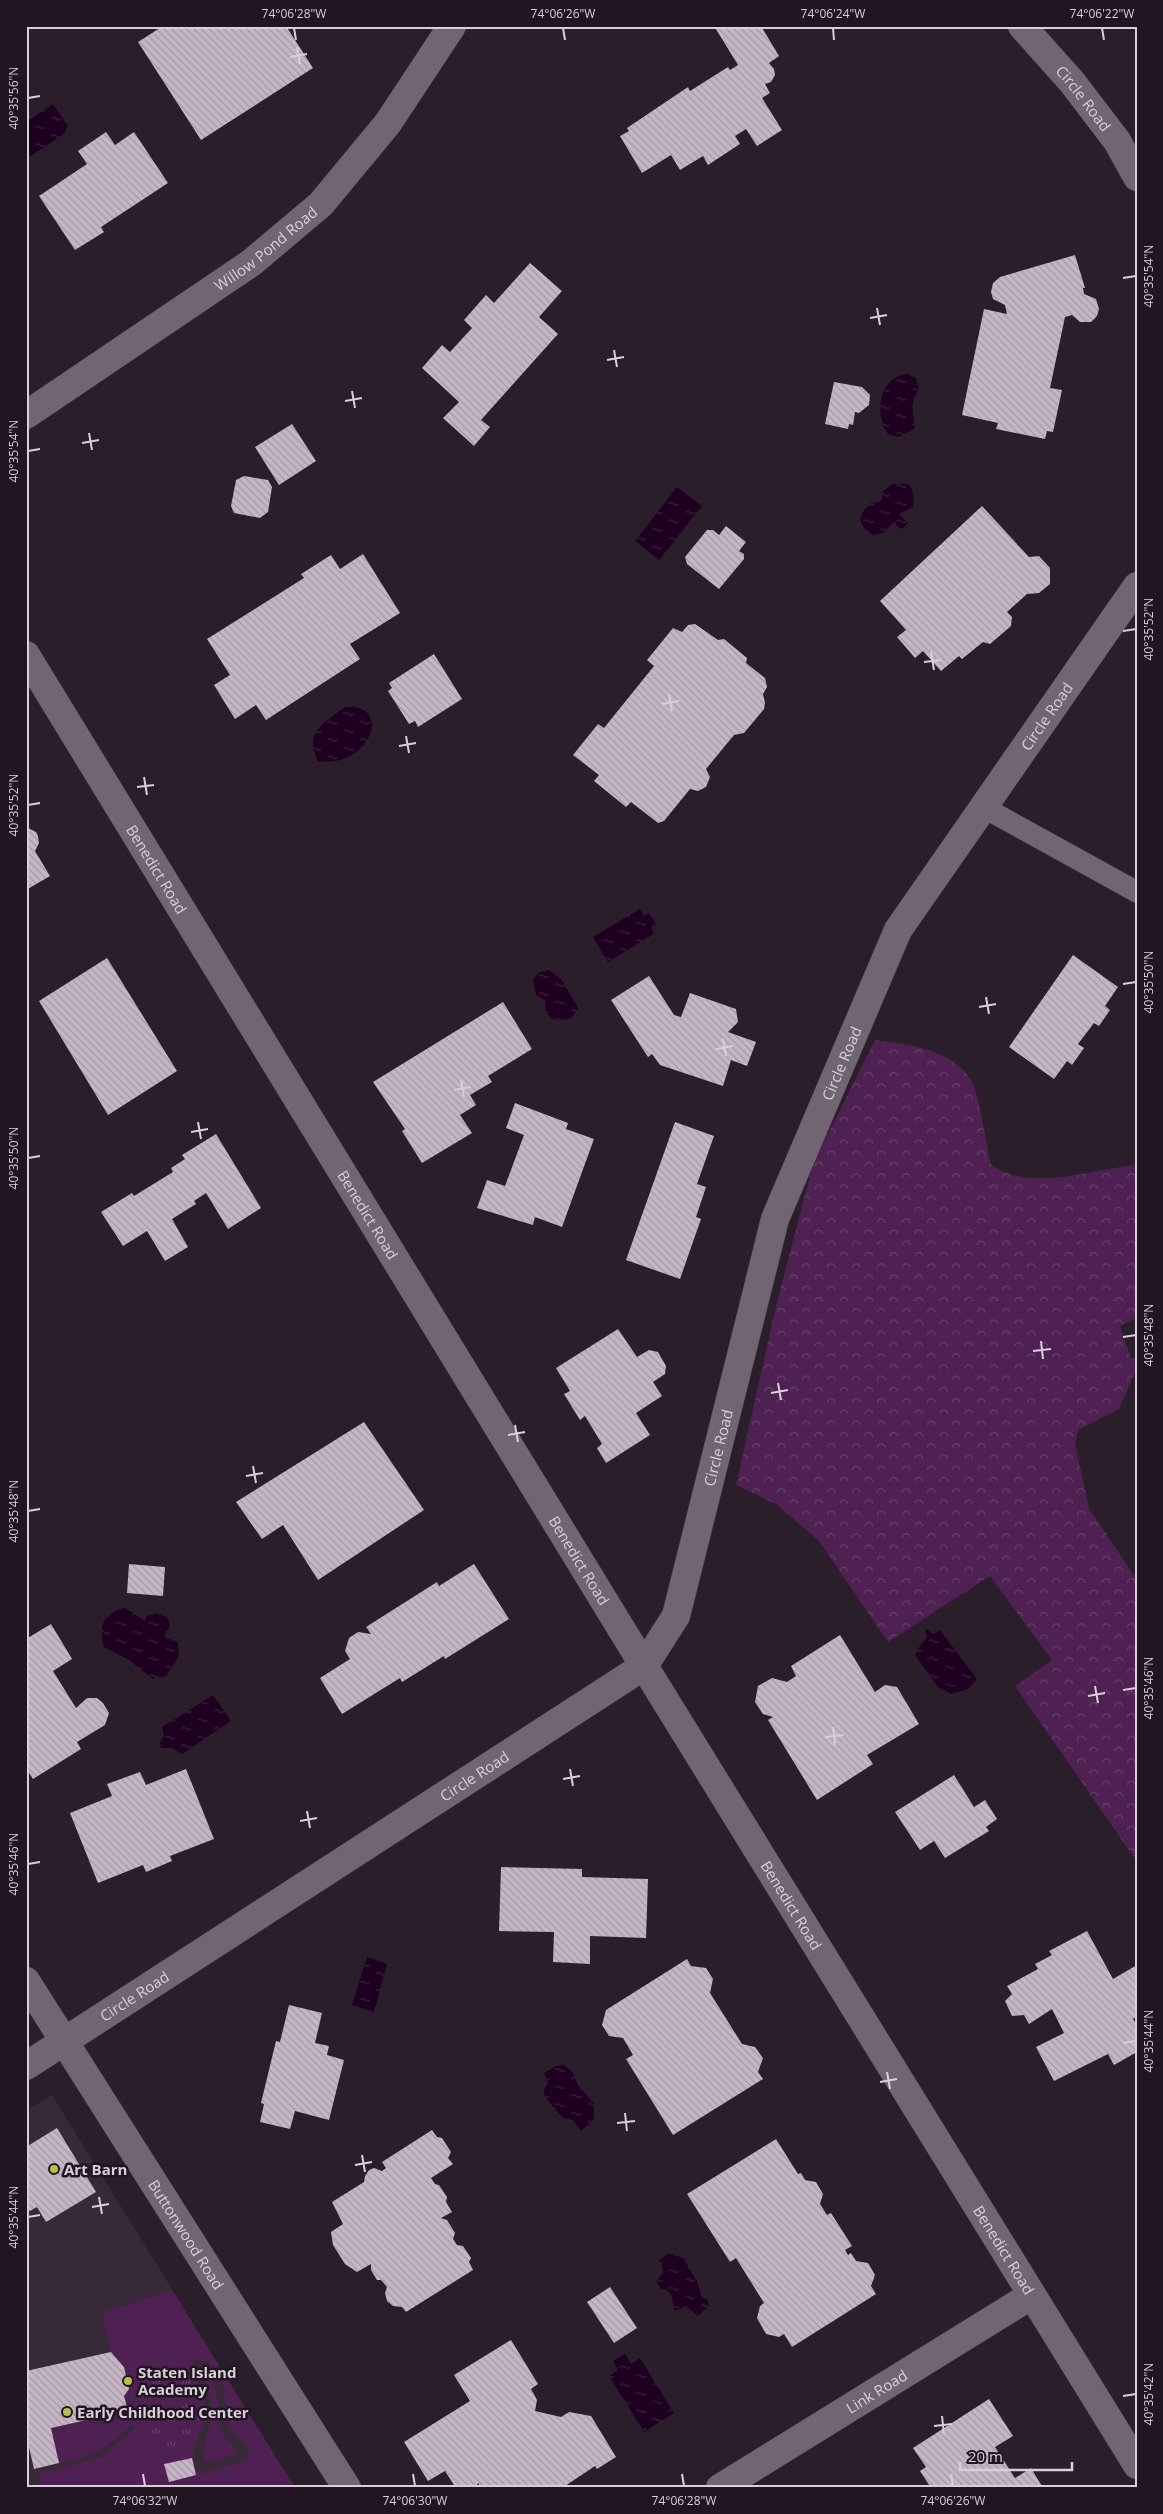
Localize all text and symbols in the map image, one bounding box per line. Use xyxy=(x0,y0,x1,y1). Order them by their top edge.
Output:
text: 74°06'28"W xyxy=(262,5,326,22)
text: 74°06'26"W xyxy=(531,5,595,22)
text: 74°06'24"W xyxy=(801,5,865,22)
text: 74°06'22"W xyxy=(1070,5,1134,22)
street label: Circle Road xyxy=(1052,61,1116,135)
text: 40°35'56"N xyxy=(5,67,22,129)
street label: Willow Pond Road xyxy=(210,202,321,295)
text: 40°35'54"N xyxy=(1140,245,1157,307)
text: 40°35'54"N xyxy=(5,420,22,482)
text: 40°35'52"N xyxy=(1140,598,1157,660)
street label: Circle Road xyxy=(1016,678,1077,754)
text: 40°35'52"N xyxy=(5,774,22,836)
street label: Benedict Road xyxy=(122,821,192,917)
text: 40°35'50"N xyxy=(1140,951,1157,1013)
street label: Circle Road xyxy=(817,1023,866,1103)
text: 40°35'50"N xyxy=(5,1127,22,1189)
street label: Benedict Road xyxy=(333,1166,403,1263)
text: 40°35'48"N xyxy=(1140,1304,1157,1366)
street label: Circle Road xyxy=(699,1407,737,1488)
text: 40°35'48"N xyxy=(5,1480,22,1542)
street label: Benedict Road xyxy=(544,1512,614,1609)
text: 40°35'46"N xyxy=(1140,1657,1157,1719)
street label: Circle Road xyxy=(436,1746,513,1806)
text: 40°35'46"N xyxy=(5,1833,22,1895)
street label: Benedict Road xyxy=(757,1857,827,1953)
street label: Circle Road xyxy=(96,1966,173,2026)
text: 40°35'44"N xyxy=(1140,2010,1157,2072)
place label: Art Barn xyxy=(64,2159,127,2179)
marker: Art Barn xyxy=(48,2163,60,2175)
street label: Buttonwood Road xyxy=(144,2176,229,2293)
text: 40°35'44"N xyxy=(5,2186,22,2248)
street label: Benedict Road xyxy=(969,2202,1039,2298)
place label: Staten Island Academy xyxy=(138,2362,236,2399)
text: 40°35'42"N xyxy=(1140,2363,1157,2425)
street label: Link Road xyxy=(842,2365,911,2418)
marker: Staten Island Academy xyxy=(122,2375,134,2387)
place label: Early Childhood Center xyxy=(77,2402,249,2422)
marker: Early Childhood Center xyxy=(61,2406,73,2418)
scale bar xyxy=(960,2439,1073,2471)
text: 20 m xyxy=(968,2446,1003,2466)
text: 74°06'32"W xyxy=(113,2492,177,2509)
text: 74°06'30"W xyxy=(383,2492,447,2509)
text: 74°06'28"W xyxy=(652,2492,716,2509)
text: 74°06'26"W xyxy=(921,2492,985,2509)

